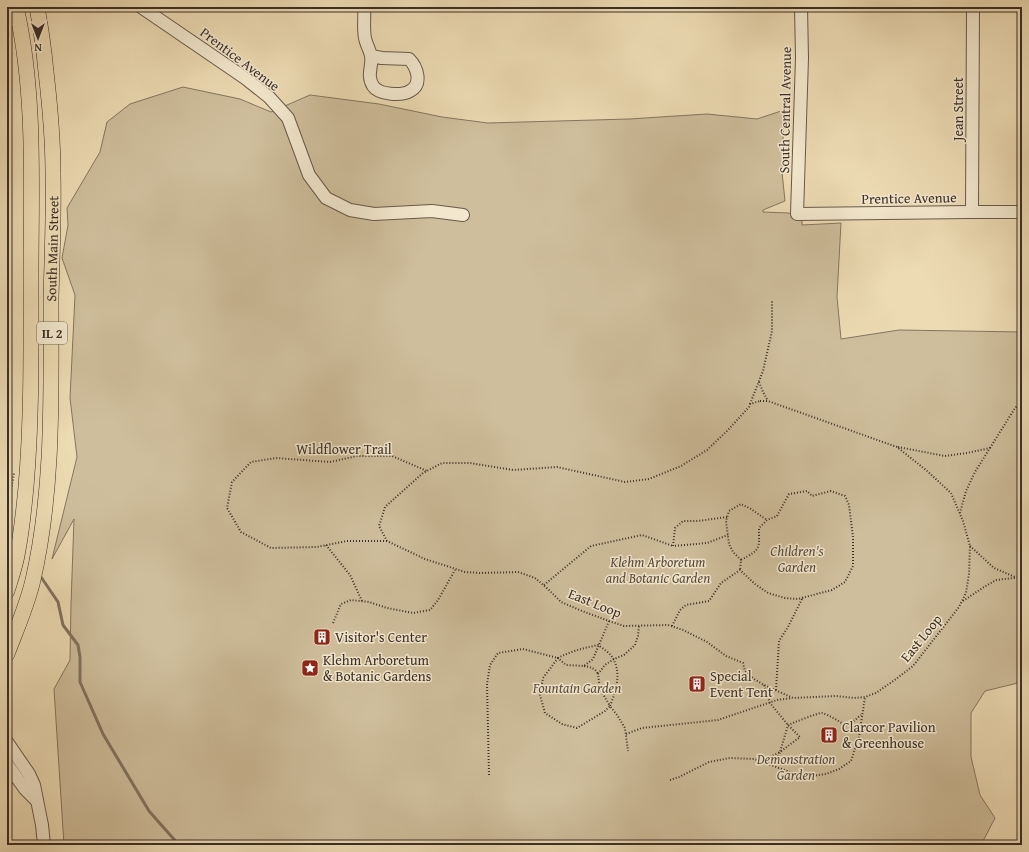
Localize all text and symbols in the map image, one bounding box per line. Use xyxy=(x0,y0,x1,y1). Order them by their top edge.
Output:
north arrow xyxy=(18,18,58,58)
street label: Prentice Avenue xyxy=(196,22,284,96)
text: N xyxy=(34,40,42,56)
street label: South Central Avenue xyxy=(774,46,796,174)
street label: Jean Street xyxy=(948,77,968,143)
street label: Prentice Avenue xyxy=(861,187,957,209)
street label: South Main Street xyxy=(41,196,63,302)
road number: IL 2 xyxy=(37,322,67,344)
street label: Wildflower Trail xyxy=(296,439,392,459)
park label: Children's Garden xyxy=(770,541,824,577)
park label: Klehm Arboretum and Botanic Garden xyxy=(606,552,710,588)
street label: East Loop xyxy=(565,583,625,623)
street label: East Loop xyxy=(896,610,947,666)
building icon: Visitor's Center xyxy=(312,627,332,647)
place label: Visitor's Center xyxy=(335,627,427,647)
place label: Klehm Arboretum & Botanic Gardens xyxy=(323,650,431,686)
place icon: Klehm Arboretum & Botanic Gardens xyxy=(300,658,320,678)
place label: Special Event Tent xyxy=(710,666,773,702)
building icon: Special Event Tent xyxy=(687,674,707,694)
park label: Fountain Garden xyxy=(532,678,621,698)
place label: Clarcor Pavilion & Greenhouse xyxy=(842,717,936,753)
building icon: Clarcor Pavilion & Greenhouse xyxy=(819,725,839,745)
park label: Demonstration Garden xyxy=(756,749,835,785)

